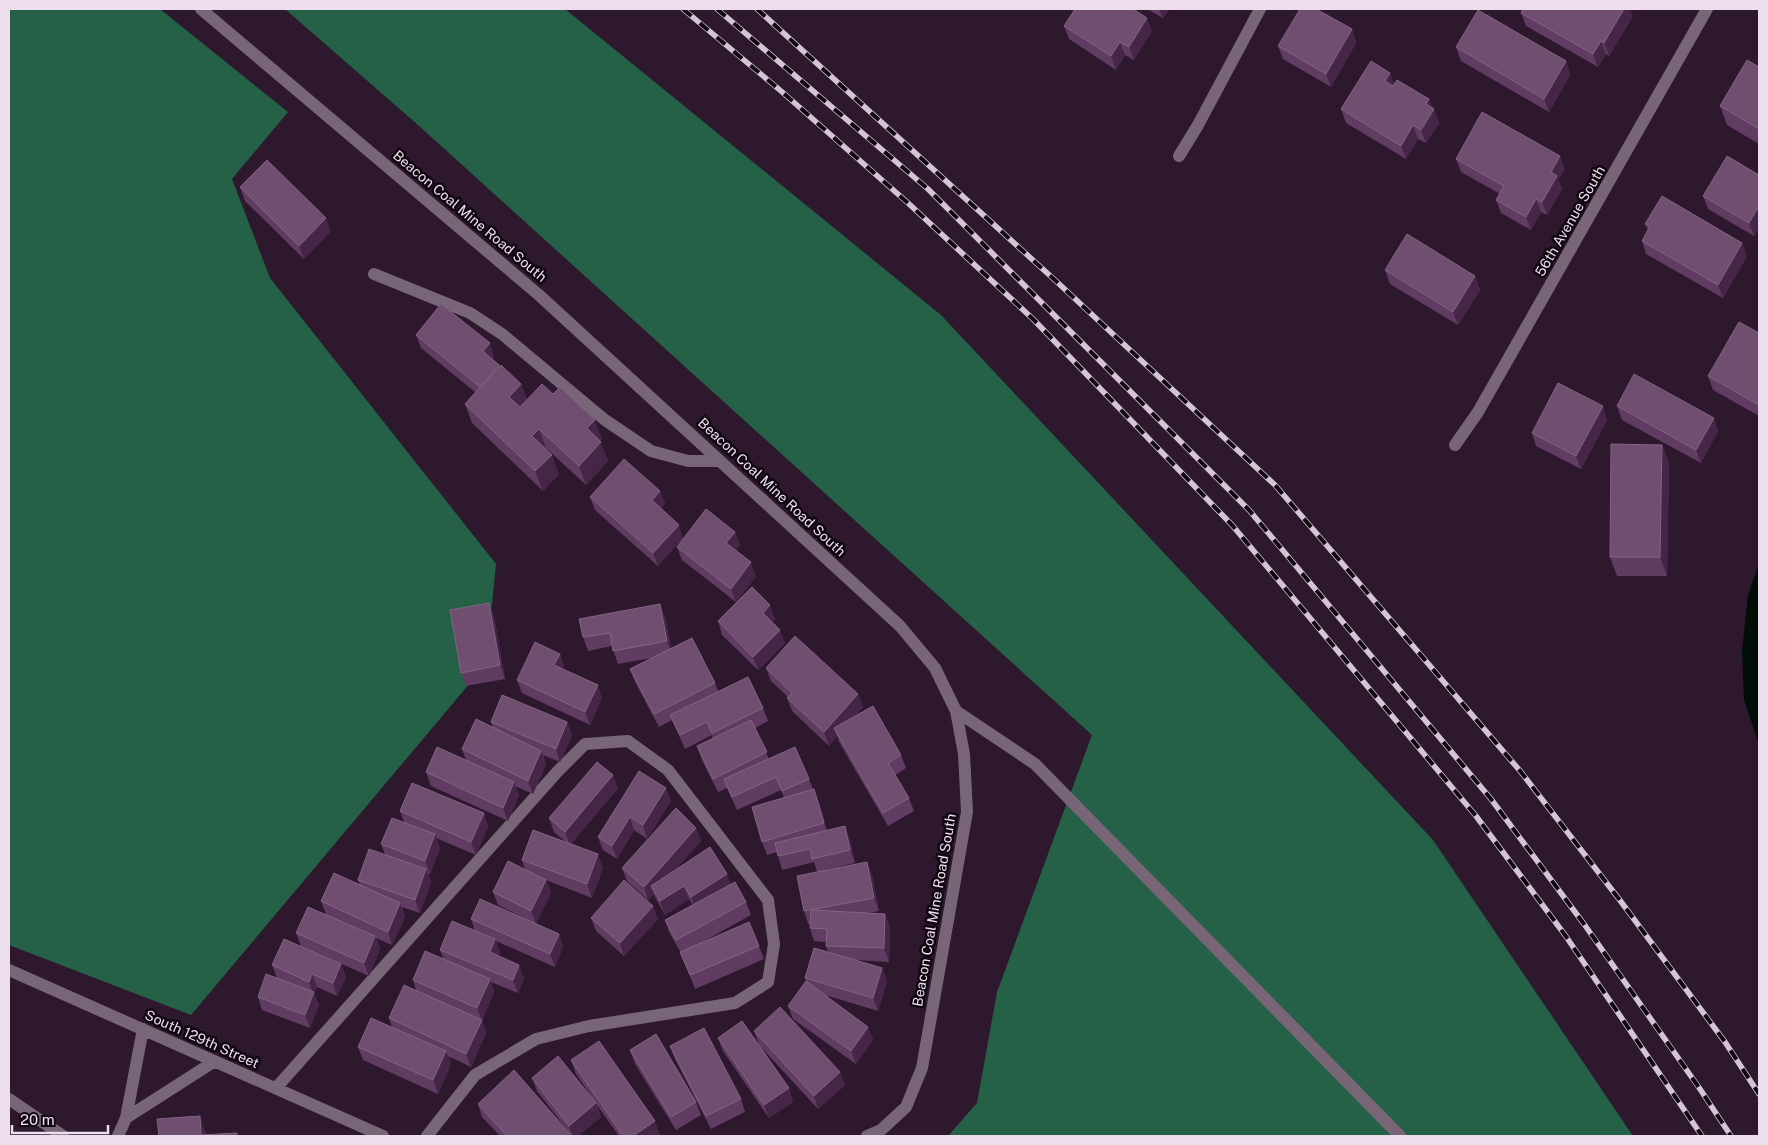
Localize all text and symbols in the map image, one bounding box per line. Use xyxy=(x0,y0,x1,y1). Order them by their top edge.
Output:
street label: Beacon Coal Mine Road South xyxy=(390,147,550,285)
street label: 56th Avenue South xyxy=(1532,163,1608,279)
street label: Beacon Coal Mine Road South xyxy=(695,414,849,560)
street label: Beacon Coal Mine Road South xyxy=(909,812,959,1008)
street label: South 129th Street xyxy=(143,1007,261,1071)
scale bar xyxy=(12,1102,109,1134)
text: 20 m xyxy=(20,1111,55,1128)

